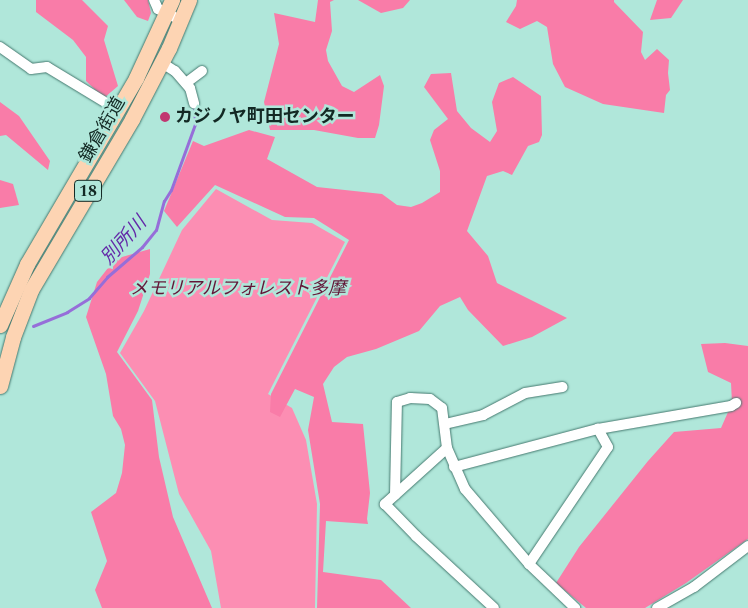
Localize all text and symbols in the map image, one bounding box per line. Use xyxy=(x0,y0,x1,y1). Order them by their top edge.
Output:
street label: 鎌倉街道 xyxy=(76,93,130,167)
place label: カジノヤ町田センター xyxy=(175,106,355,128)
marker: カジノヤ町田センター xyxy=(159,111,171,123)
road number: 18 xyxy=(73,178,103,205)
water label: 別所川 xyxy=(96,212,152,270)
park label: メモリアルフォレスト多摩 xyxy=(130,278,346,300)

